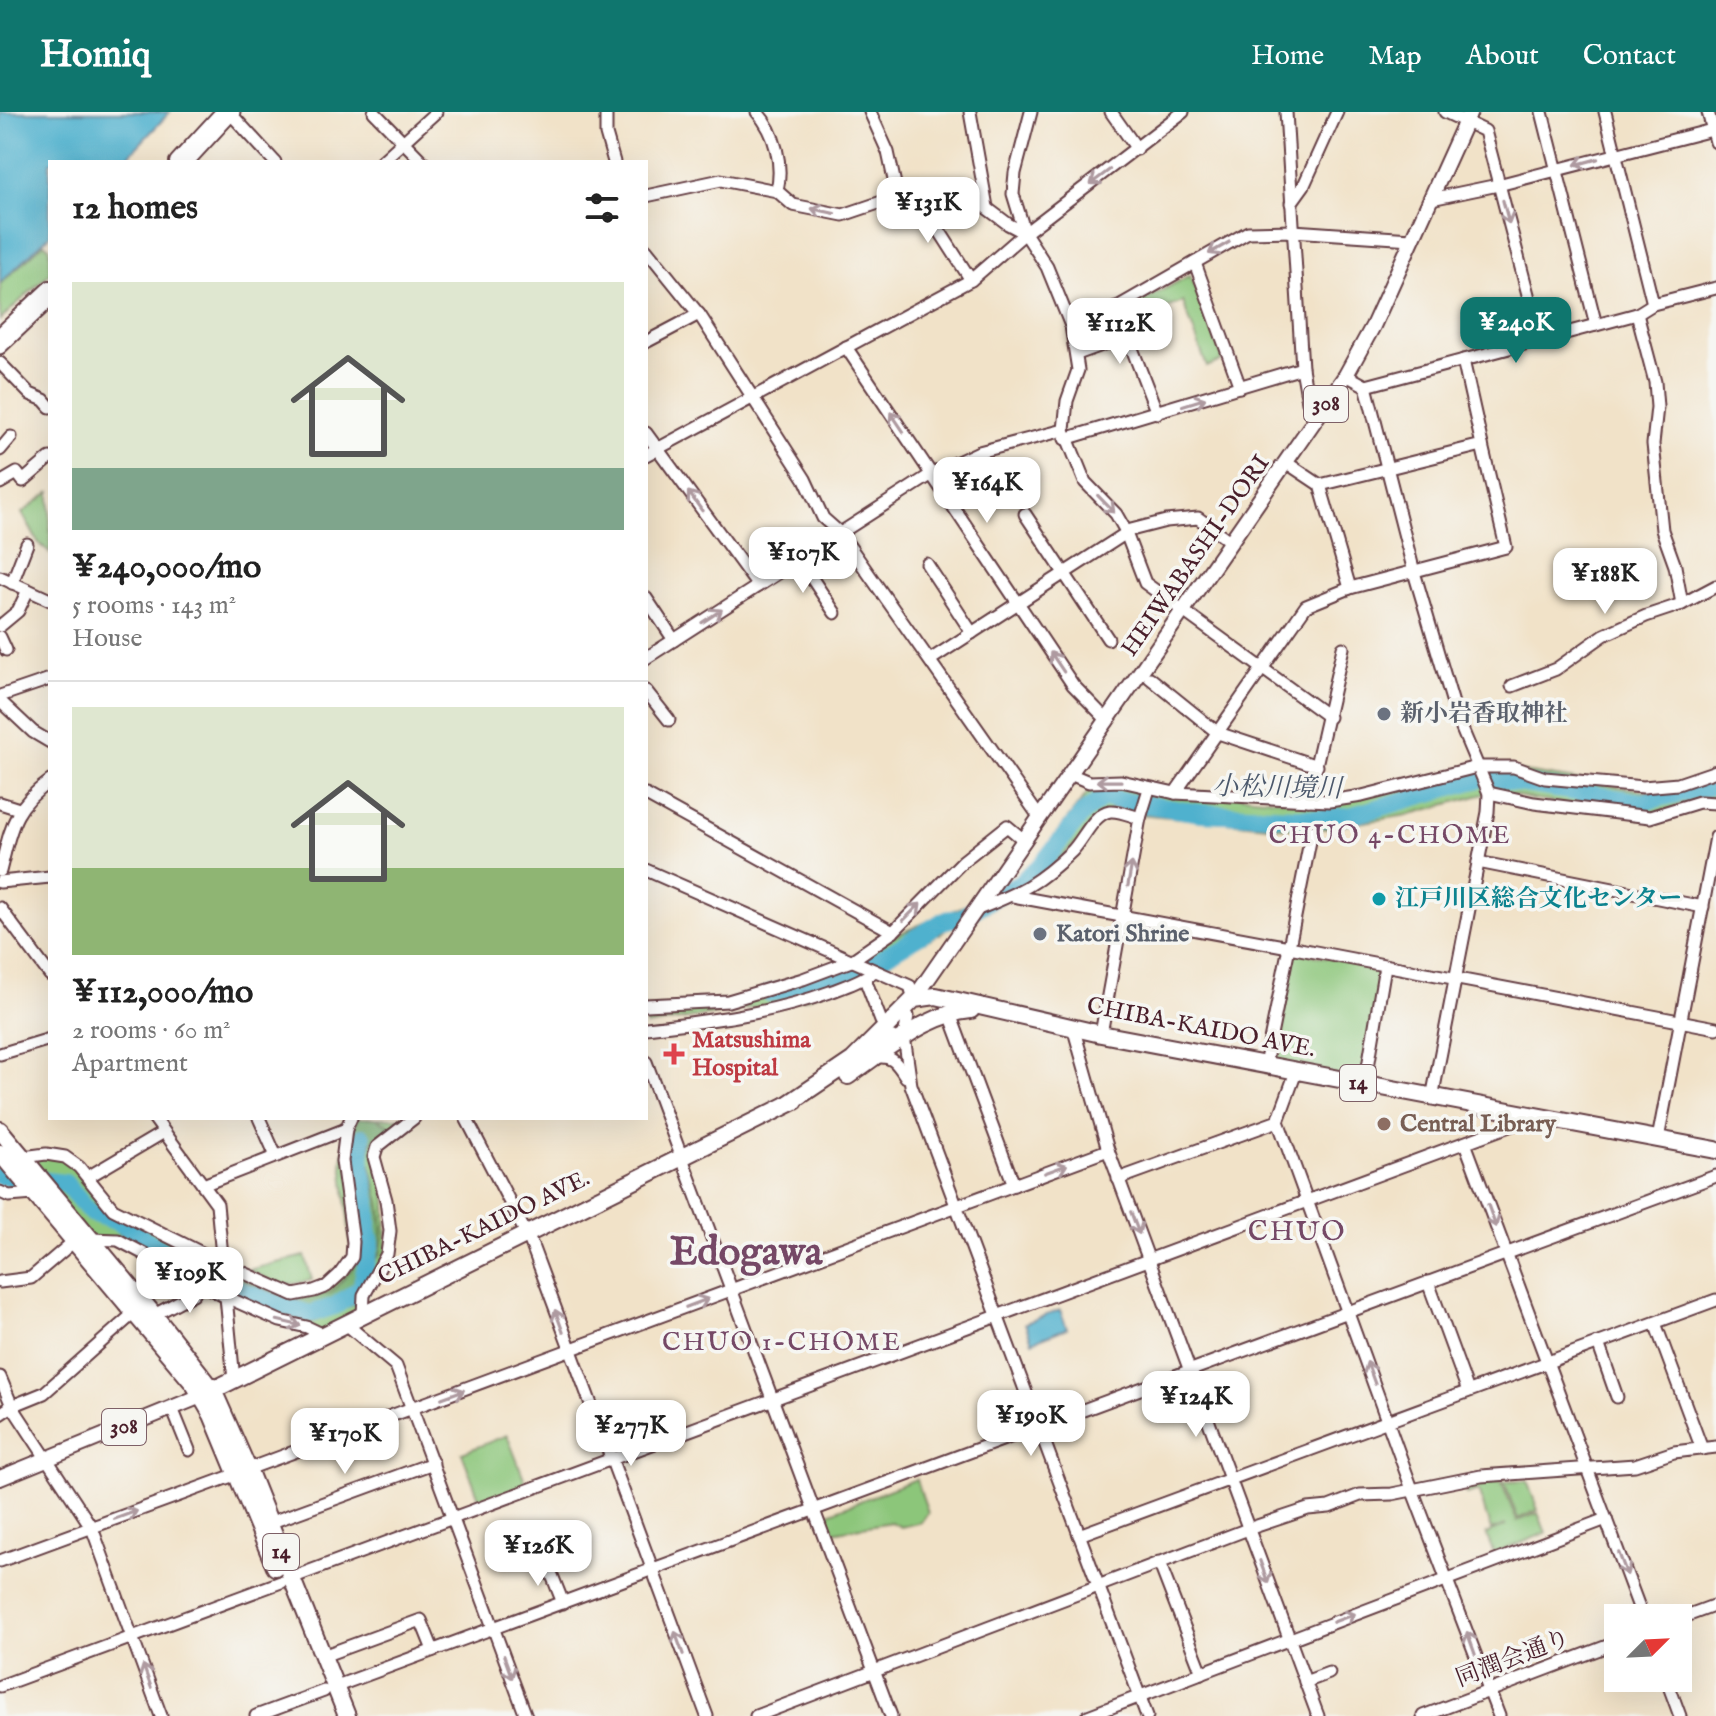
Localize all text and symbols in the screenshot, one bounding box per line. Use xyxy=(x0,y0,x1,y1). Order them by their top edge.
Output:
text: Homiq xyxy=(40,32,151,80)
text: Home xyxy=(1251,39,1324,74)
text: Map xyxy=(1368,39,1422,74)
text: About xyxy=(1466,39,1539,74)
text: Contact xyxy=(1583,39,1676,74)
one-way arrow xyxy=(1574,155,1600,170)
one-way arrow xyxy=(1089,169,1111,185)
pin: ¥131K xyxy=(872,177,984,245)
icon: filters xyxy=(580,186,624,230)
text: ¥131K xyxy=(895,186,961,219)
text: 12 homes xyxy=(72,187,198,230)
one-way arrow xyxy=(1499,199,1514,225)
one-way arrow xyxy=(811,203,836,218)
one-way arrow xyxy=(1208,240,1231,256)
pin: ¥240K xyxy=(1460,297,1572,365)
pin: ¥112K xyxy=(1064,298,1176,366)
text: ¥240K xyxy=(1478,306,1554,339)
text: ¥112K xyxy=(1085,307,1155,340)
icon: home xyxy=(276,334,420,478)
road number: 308 xyxy=(1304,386,1348,422)
one-way arrow xyxy=(1180,394,1206,409)
one-way arrow xyxy=(889,411,905,434)
street label: HEIWABASHI-DORI xyxy=(1115,449,1277,663)
pin: ¥164K xyxy=(931,457,1043,525)
text: ¥164K xyxy=(951,466,1023,499)
one-way arrow xyxy=(687,490,703,512)
one-way arrow xyxy=(1096,494,1115,513)
pin: ¥107K xyxy=(747,527,859,595)
text: ¥107K xyxy=(767,536,839,569)
text: ¥240,000/mo xyxy=(72,546,261,589)
pin: ¥188K xyxy=(1549,548,1661,616)
text: ¥188K xyxy=(1571,557,1639,590)
text: 5 rooms · 143 m² xyxy=(72,589,236,622)
one-way arrow xyxy=(700,608,722,624)
text: House xyxy=(72,622,142,655)
one-way arrow xyxy=(1049,651,1065,673)
place label: 新小岩香取神社 xyxy=(1400,699,1568,730)
marker: 新小岩香取神社 xyxy=(1375,705,1393,723)
icon: home xyxy=(276,759,420,903)
water label: 小松川境川 xyxy=(1212,770,1345,806)
one-way arrow xyxy=(1096,774,1123,789)
district label: CHUO 4-CHOME xyxy=(1268,819,1512,852)
one-way arrow xyxy=(1123,862,1138,887)
place label: 江戸川区総合文化センター xyxy=(1395,884,1682,915)
marker: 江戸川区総合文化センター xyxy=(1370,890,1388,908)
one-way arrow xyxy=(902,903,921,922)
place label: Katori Shrine xyxy=(1056,919,1189,950)
marker: Katori Shrine xyxy=(1031,925,1049,943)
text: ¥112,000/mo xyxy=(72,971,253,1014)
street label: CHIBA-KAIDO AVE. xyxy=(1084,991,1318,1065)
text: 2 rooms · 60 m² xyxy=(72,1014,231,1047)
place label: Matsushima Hospital xyxy=(692,1025,811,1084)
marker: Matsushima Hospital xyxy=(663,1043,685,1065)
text: Apartment xyxy=(72,1047,188,1080)
road number: 14 xyxy=(1340,1065,1376,1101)
place label: Central Library xyxy=(1400,1109,1557,1140)
marker: Central Library xyxy=(1375,1115,1393,1133)
one-way arrow xyxy=(1043,1161,1067,1175)
street label: CHIBA-KAIDO AVE. xyxy=(373,1163,595,1293)
one-way arrow xyxy=(1486,1203,1500,1228)
one-way arrow xyxy=(1129,1210,1143,1235)
district label: CHUO xyxy=(1248,1215,1346,1250)
district label: Edogawa xyxy=(670,1228,823,1279)
pin: ¥109K xyxy=(134,1247,246,1315)
text: ¥109K xyxy=(154,1256,226,1289)
one-way arrow xyxy=(684,1295,709,1309)
one-way arrow xyxy=(551,1309,565,1334)
one-way arrow xyxy=(275,1316,301,1331)
district label: CHUO 1-CHOME xyxy=(662,1326,902,1359)
one-way arrow xyxy=(1362,1361,1377,1386)
pin: ¥124K xyxy=(1140,1371,1252,1439)
text: ¥124K xyxy=(1160,1380,1232,1413)
one-way arrow xyxy=(440,1386,465,1400)
pin: ¥190K xyxy=(975,1390,1087,1458)
text: ¥190K xyxy=(995,1399,1067,1432)
pin: ¥277K xyxy=(575,1400,687,1468)
pin: ¥170K xyxy=(289,1408,401,1476)
road number: 308 xyxy=(102,1409,146,1445)
text: ¥277K xyxy=(594,1409,668,1442)
text: ¥170K xyxy=(309,1417,381,1450)
one-way arrow xyxy=(113,1507,138,1522)
pin: ¥126K xyxy=(482,1520,594,1588)
text: ¥126K xyxy=(503,1529,573,1562)
road number: 14 xyxy=(263,1534,299,1570)
one-way arrow xyxy=(1617,1551,1631,1576)
one-way arrow xyxy=(1258,1559,1272,1584)
north arrow xyxy=(1604,1604,1692,1692)
map controls xyxy=(1604,1604,1692,1692)
one-way arrow xyxy=(1331,1610,1356,1624)
street label: 同潤会通り xyxy=(1451,1623,1575,1695)
one-way arrow xyxy=(671,1631,685,1656)
one-way arrow xyxy=(1463,1631,1477,1656)
one-way arrow xyxy=(501,1654,516,1679)
one-way arrow xyxy=(138,1664,153,1689)

